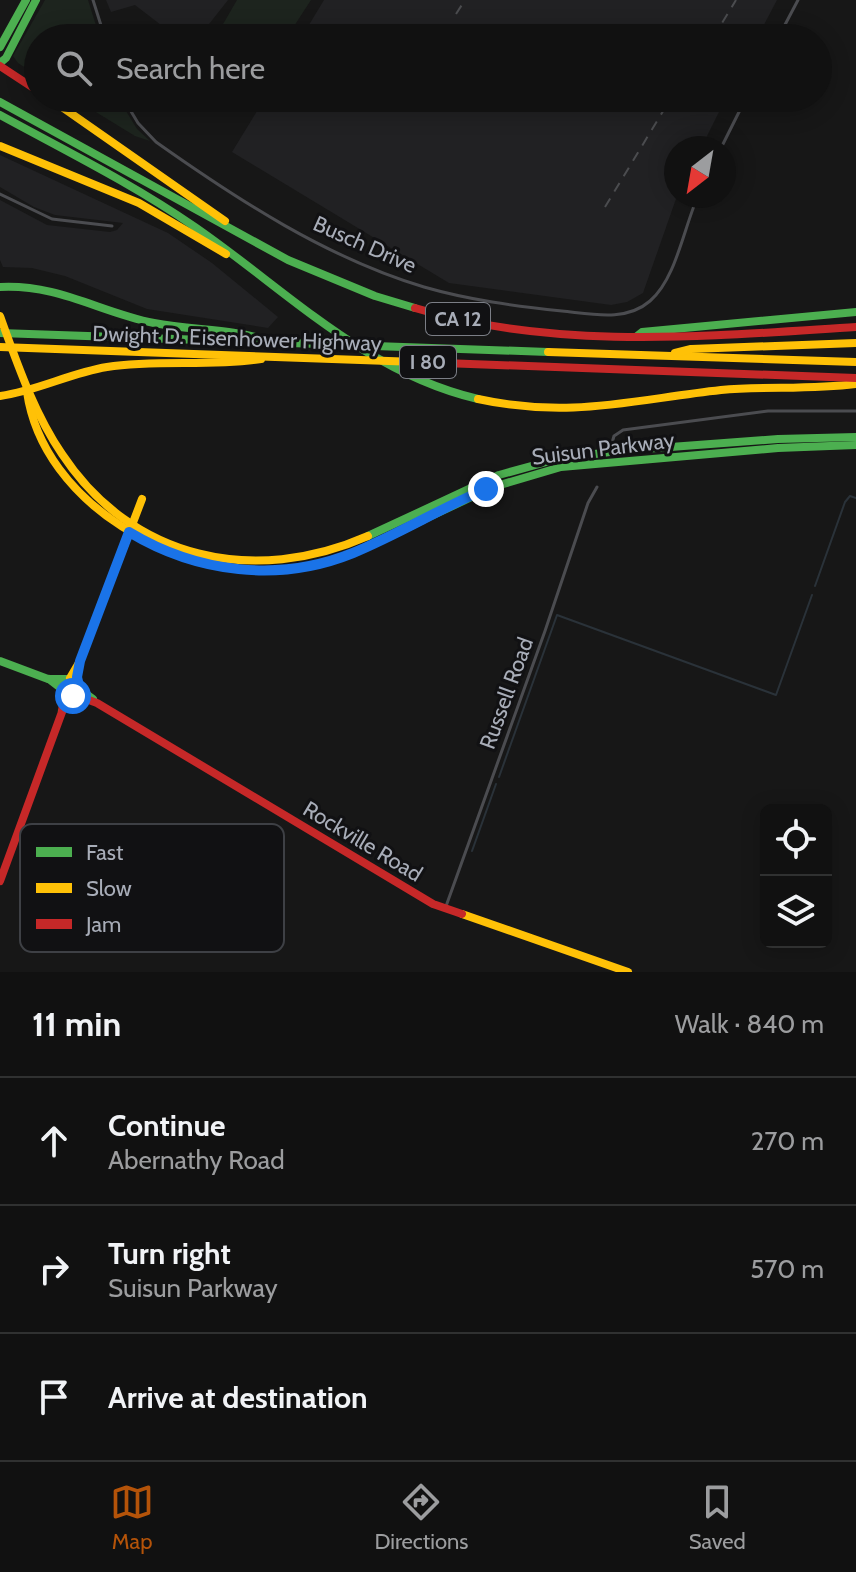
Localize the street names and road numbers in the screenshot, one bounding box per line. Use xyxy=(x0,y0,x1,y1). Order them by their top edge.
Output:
street label: Busch Drive xyxy=(309,210,420,279)
road number: CA 12 xyxy=(426,303,490,335)
street label: Dwight D. Eisenhower Highway xyxy=(92,320,382,357)
road number: I 80 xyxy=(400,346,456,378)
street label: Suisun Parkway xyxy=(530,426,676,471)
street label: Russell Road xyxy=(474,634,539,753)
street label: Rockville Road xyxy=(298,795,427,888)

